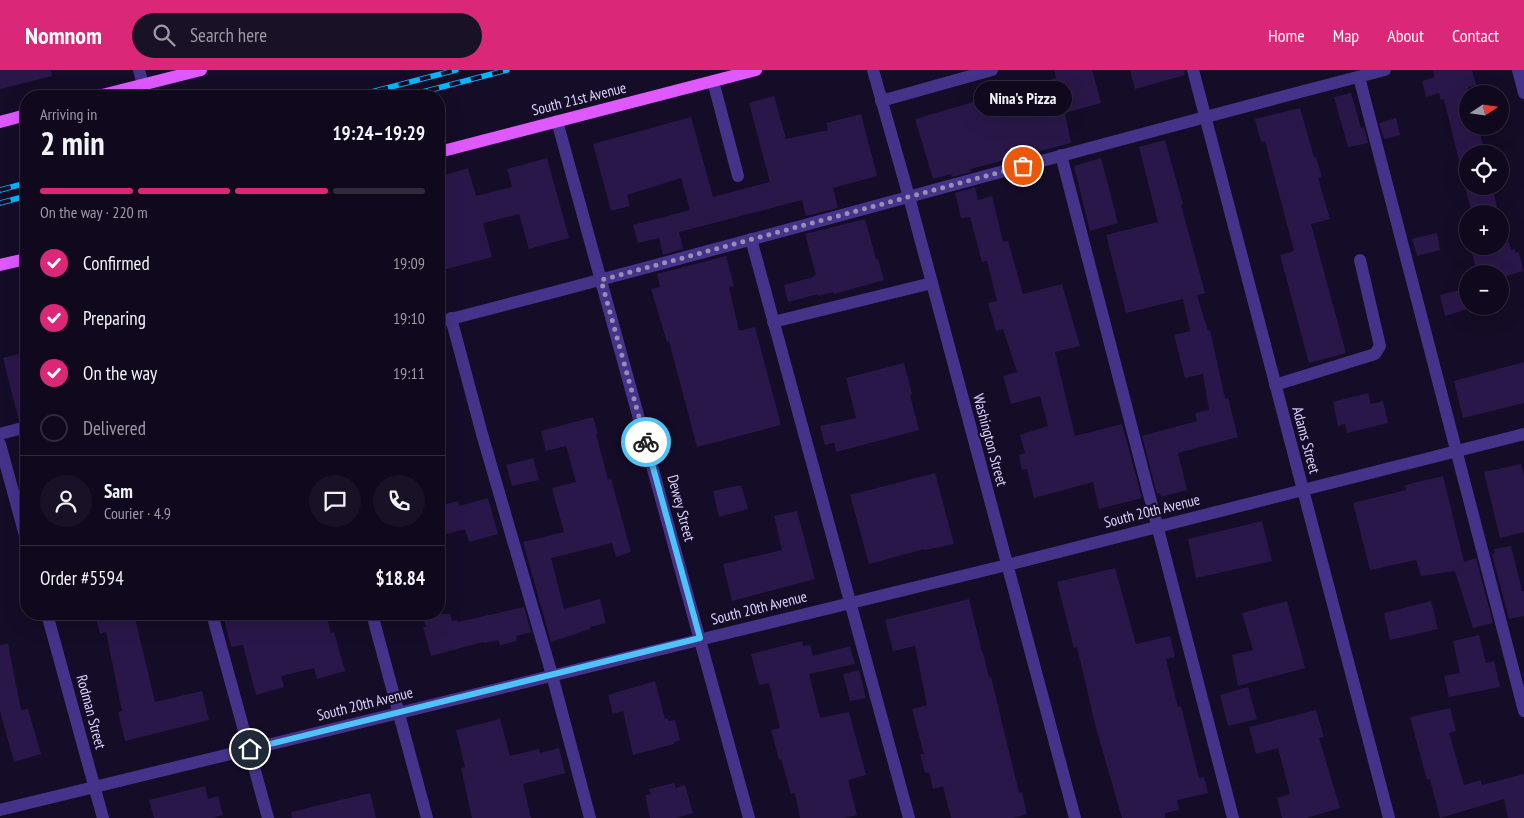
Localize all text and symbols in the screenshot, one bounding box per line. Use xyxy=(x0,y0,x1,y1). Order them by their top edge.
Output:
search box xyxy=(132,13,482,58)
text: Nomnom xyxy=(25,20,102,51)
icon: search xyxy=(150,21,178,49)
text: Search here xyxy=(190,23,267,47)
text: Home xyxy=(1268,24,1305,47)
text: Map xyxy=(1333,24,1359,47)
text: About xyxy=(1387,24,1424,47)
text: Contact xyxy=(1452,24,1499,47)
street label: South 21st Avenue xyxy=(530,78,628,119)
callout: Nina's Pizza xyxy=(974,81,1072,116)
north arrow xyxy=(1459,85,1509,135)
map controls xyxy=(1459,85,1509,315)
text: Nina's Pizza xyxy=(990,88,1056,108)
text: Arriving in xyxy=(40,104,97,124)
text: 19:24–19:29 xyxy=(332,121,425,145)
text: 2 min xyxy=(40,122,105,164)
pin xyxy=(1002,145,1044,187)
button: locate xyxy=(1459,145,1509,195)
icon: bag xyxy=(1009,152,1037,180)
text: On the way · 220 m xyxy=(40,202,148,222)
button: + xyxy=(1459,205,1509,255)
icon: check xyxy=(40,249,68,277)
text: Confirmed xyxy=(83,251,150,275)
text: 19:09 xyxy=(393,253,425,273)
button: − xyxy=(1459,265,1509,315)
icon: check xyxy=(40,304,68,332)
text: Preparing xyxy=(83,306,146,330)
text: 19:10 xyxy=(393,308,425,328)
icon: check xyxy=(40,359,68,387)
text: On the way xyxy=(83,361,157,385)
text: 19:11 xyxy=(393,363,425,383)
street label: Washington Street xyxy=(969,392,1012,488)
street label: Adams Street xyxy=(1288,404,1325,475)
text: Delivered xyxy=(83,416,146,440)
courier xyxy=(621,417,671,467)
icon: bike xyxy=(632,428,660,456)
street label: Dewey Street xyxy=(664,473,699,543)
button: person xyxy=(40,475,92,527)
button: chat xyxy=(309,475,361,527)
button: phone xyxy=(373,475,425,527)
text: Sam xyxy=(104,479,133,503)
street label: South 20th Avenue xyxy=(1102,489,1202,532)
text: Courier · 4.9 xyxy=(104,503,171,523)
text: Order #5594 xyxy=(40,566,124,590)
text: $18.84 xyxy=(376,566,425,590)
street label: South 20th Avenue xyxy=(709,586,809,629)
street label: Rodman Street xyxy=(72,673,111,751)
street label: South 20th Avenue xyxy=(315,682,415,725)
pin xyxy=(229,728,271,770)
icon: home xyxy=(236,735,264,763)

